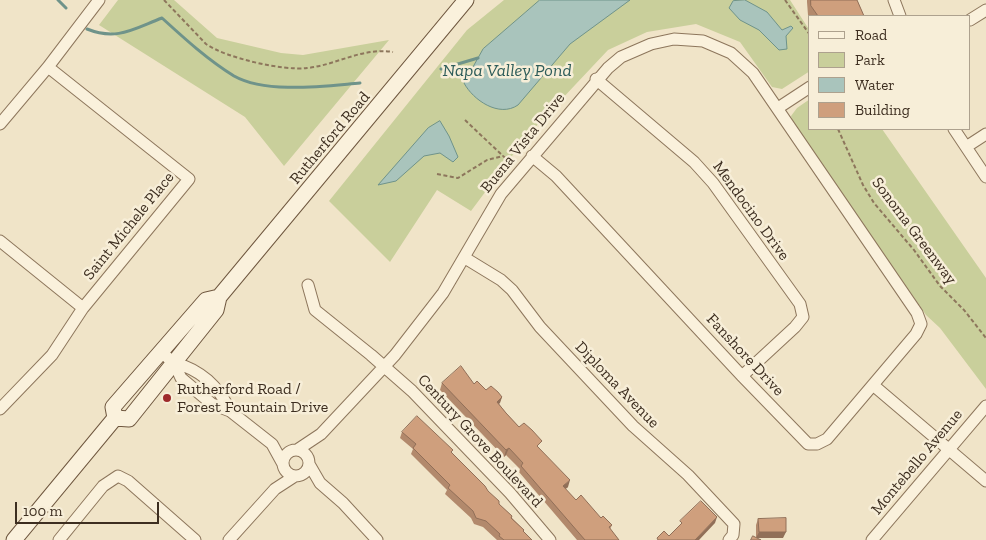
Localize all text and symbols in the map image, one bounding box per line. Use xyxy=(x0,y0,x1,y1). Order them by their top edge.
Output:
legend xyxy=(808,15,971,130)
text: Road xyxy=(855,26,887,44)
text: Park xyxy=(855,51,885,69)
water label: Napa Valley Pond xyxy=(442,60,572,82)
text: Water xyxy=(855,76,895,94)
street label: Rutherford Road xyxy=(286,88,374,188)
street label: Buena Vista Drive xyxy=(477,89,569,197)
text: Building xyxy=(855,101,910,119)
street label: Mendocino Drive xyxy=(709,158,793,264)
street label: Saint Michele Place xyxy=(80,168,178,284)
street label: Sonoma Greenway xyxy=(868,174,960,288)
street label: Fanshore Drive xyxy=(702,310,788,400)
street label: Diploma Avenue xyxy=(571,338,663,432)
street label: Century Grove Boulevard xyxy=(413,370,547,512)
place label: Rutherford Road / Forest Fountain Drive xyxy=(177,379,328,417)
marker: Rutherford Road / Forest Fountain Drive xyxy=(161,392,173,404)
street label: Montebello Avenue xyxy=(867,405,967,519)
scale bar xyxy=(18,492,161,524)
text: 100 m xyxy=(23,502,62,520)

